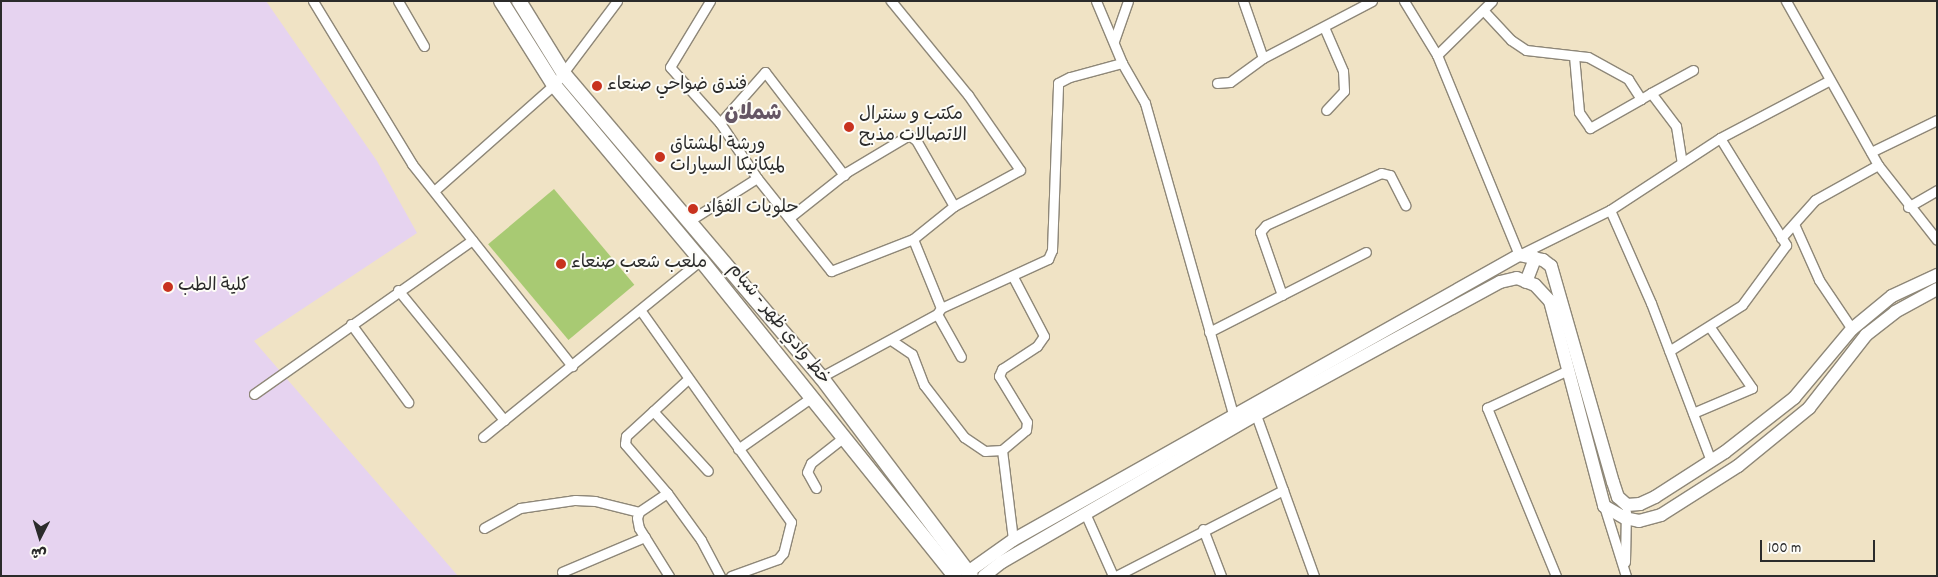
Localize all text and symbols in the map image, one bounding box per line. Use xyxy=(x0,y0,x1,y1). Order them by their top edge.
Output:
place label: فندق ضواحي صنعاء xyxy=(607,75,747,97)
marker: فندق ضواحي صنعاء xyxy=(591,80,603,92)
district label: شملان xyxy=(724,102,782,128)
place label: مكتب و سنترال الاتصالات مذبح xyxy=(859,106,967,148)
marker: مكتب و سنترال الاتصالات مذبح xyxy=(843,121,855,133)
place label: ورشة المشتاق لميكانيكا السيارات xyxy=(670,136,785,178)
marker: ورشة المشتاق لميكانيكا السيارات xyxy=(654,151,666,163)
place label: حلويات الفؤاد xyxy=(703,198,799,220)
marker: حلويات الفؤاد xyxy=(687,203,699,215)
place label: ملعب شعب صنعاء xyxy=(571,253,707,275)
marker: ملعب شعب صنعاء xyxy=(555,258,567,270)
street label: خط وادي ظهر - شبام xyxy=(722,260,834,390)
place label: كلية الطب xyxy=(178,276,249,298)
marker: كلية الطب xyxy=(162,281,174,293)
north arrow xyxy=(15,512,65,562)
scale bar xyxy=(1763,530,1878,562)
text: 100 m xyxy=(1768,538,1801,560)
text: ش xyxy=(30,541,47,563)

